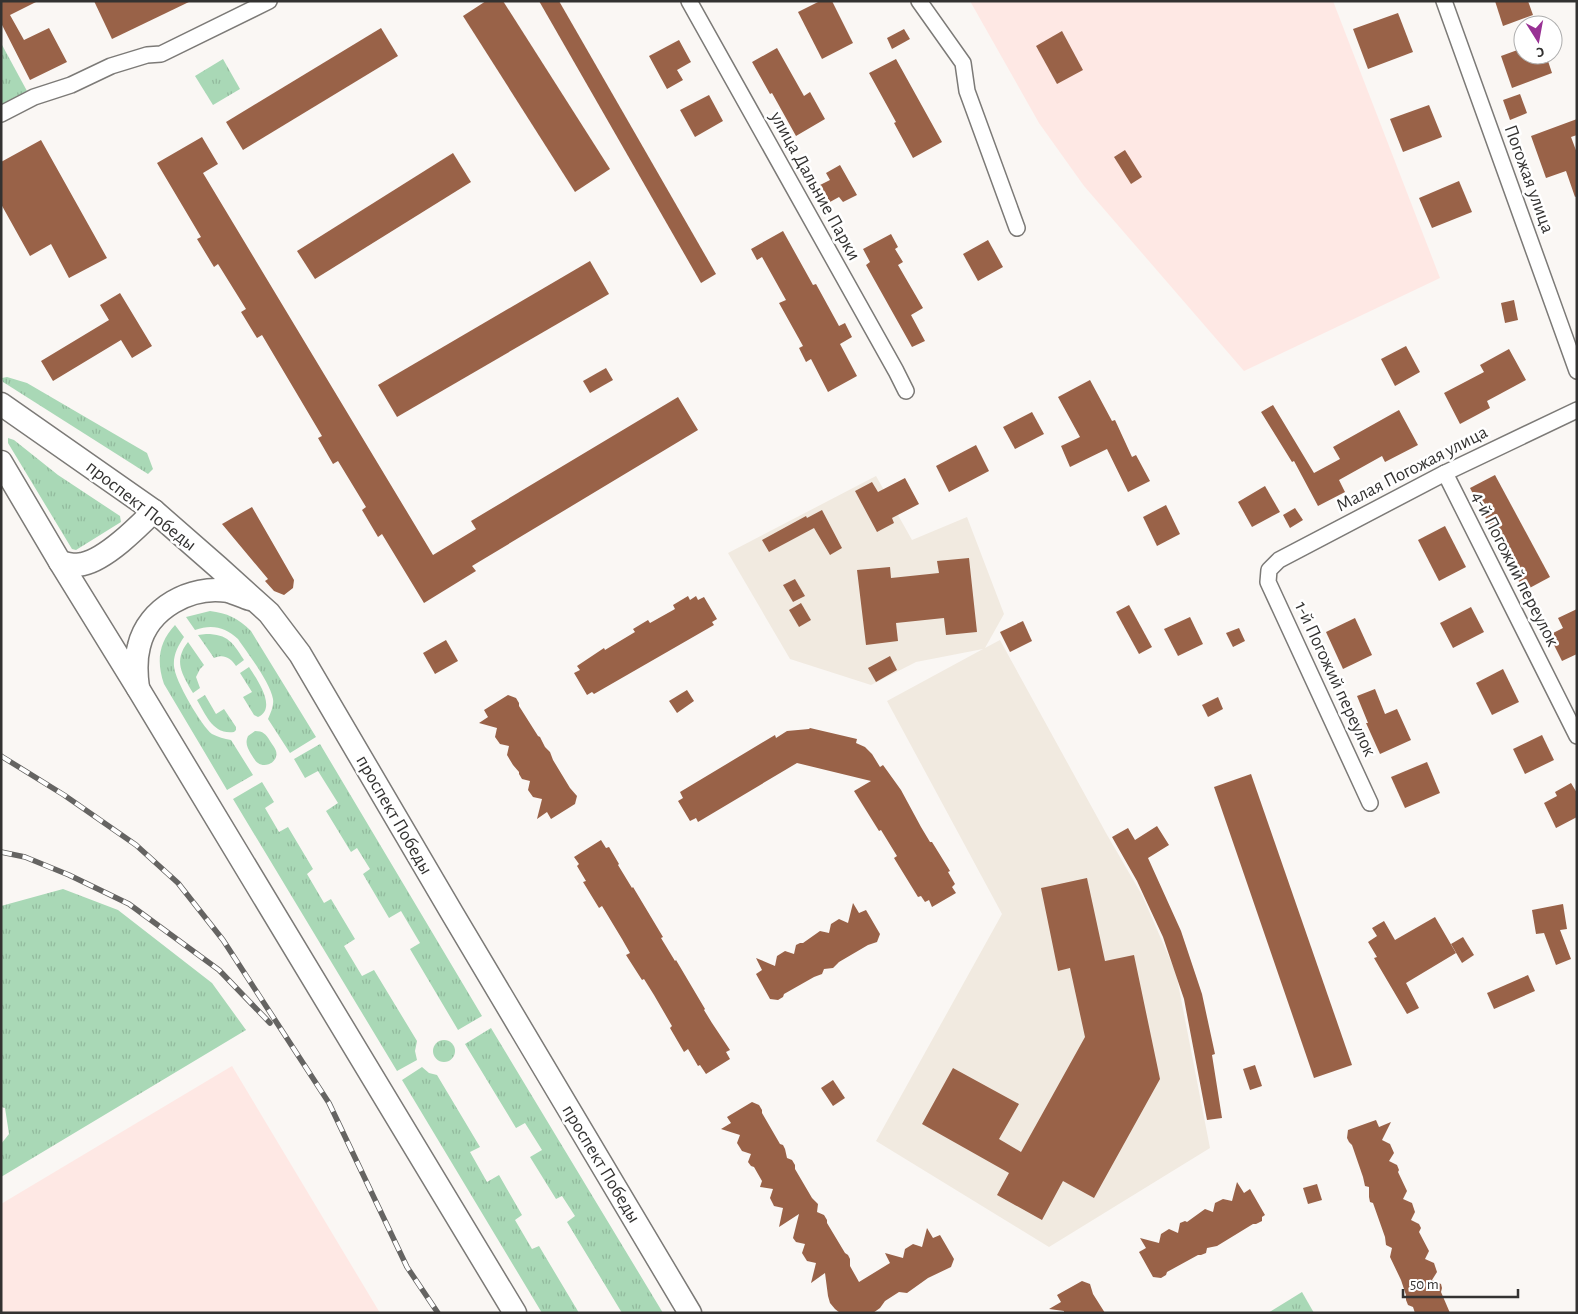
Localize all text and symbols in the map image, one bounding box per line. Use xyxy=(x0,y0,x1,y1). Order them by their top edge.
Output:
north arrow xyxy=(1513,15,1563,65)
text: С xyxy=(1535,44,1545,59)
street label: улица Дальние Парки xyxy=(766,107,864,264)
street label: Погожая улица xyxy=(1501,122,1558,236)
street label: Малая Погожая улица xyxy=(1333,422,1491,515)
street label: проспект Победы xyxy=(82,457,200,555)
street label: 4-й Погожий переулок xyxy=(1468,488,1562,650)
street label: 1-й Погожий переулок xyxy=(1291,599,1379,760)
street label: проспект Победы xyxy=(352,752,436,878)
street label: проспект Победы xyxy=(558,1102,644,1226)
scale bar xyxy=(1403,1266,1518,1298)
text: 50 m xyxy=(1410,1277,1439,1292)

